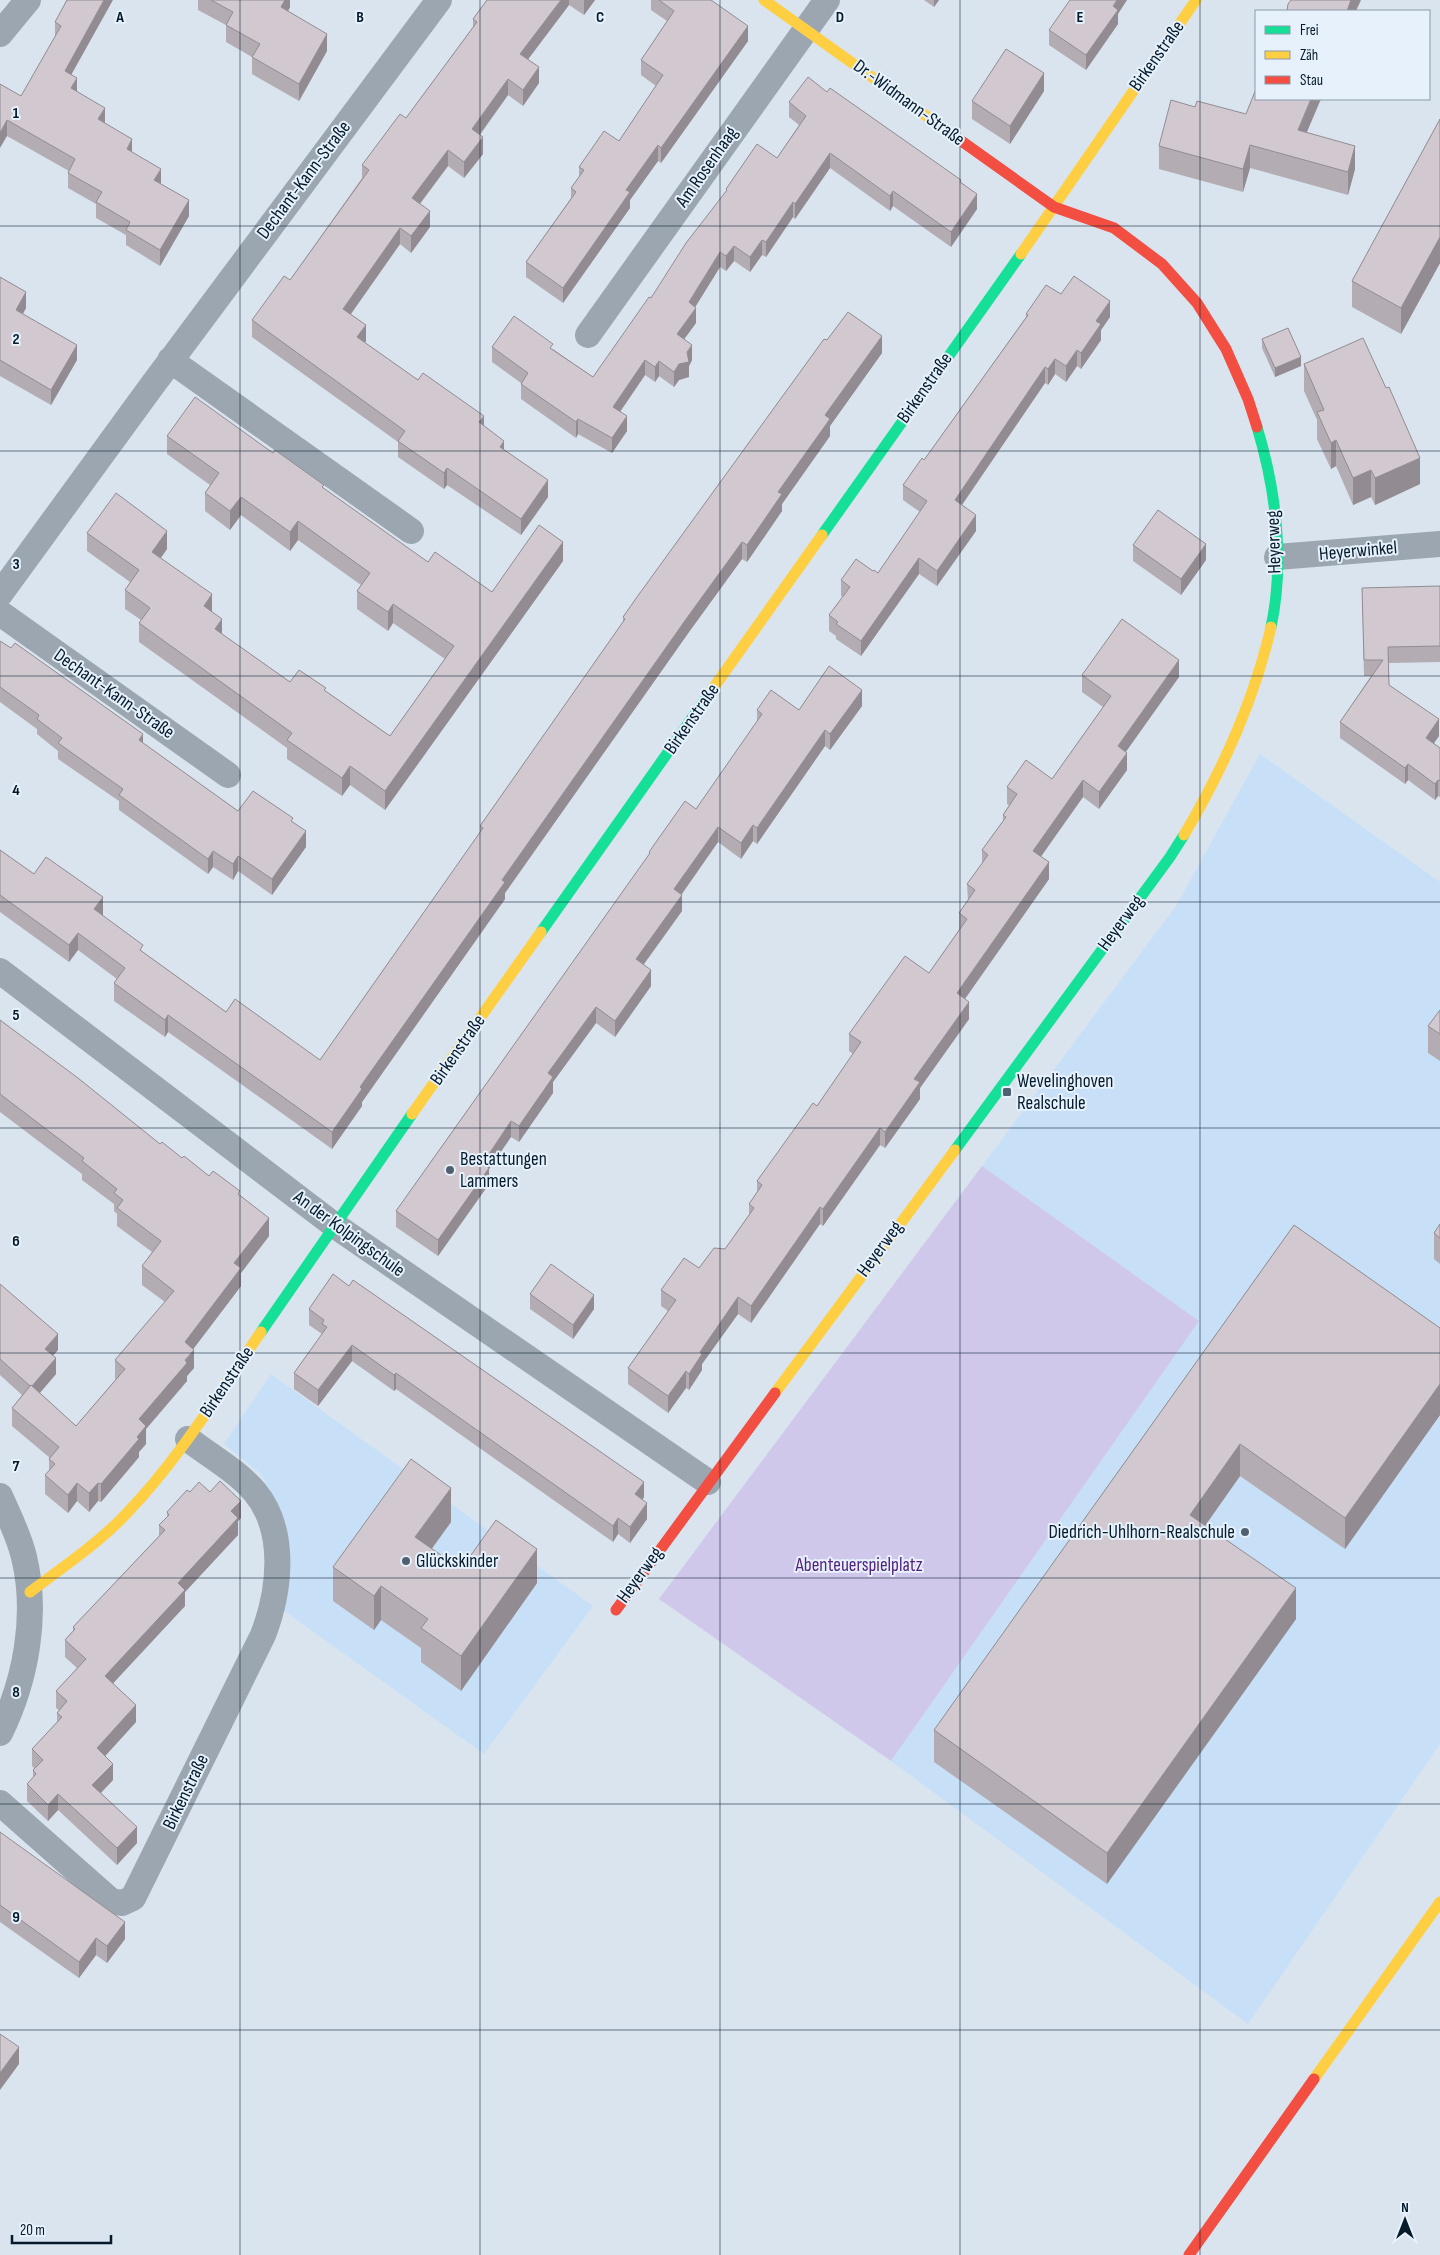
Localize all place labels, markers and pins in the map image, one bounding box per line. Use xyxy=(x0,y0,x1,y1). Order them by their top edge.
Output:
place label: Wevelinghoven Realschule xyxy=(1017,1070,1113,1115)
marker: Wevelinghoven Realschule xyxy=(1001,1086,1013,1098)
place label: Bestattungen Lammers xyxy=(460,1148,547,1193)
marker: Bestattungen Lammers xyxy=(444,1164,456,1176)
place label: Diedrich-Uhlhorn-Realschule xyxy=(1048,1521,1235,1544)
marker: Diedrich-Uhlhorn-Realschule xyxy=(1239,1526,1251,1538)
place label: Glückskinder xyxy=(416,1550,499,1573)
marker: Glückskinder xyxy=(400,1555,412,1567)

